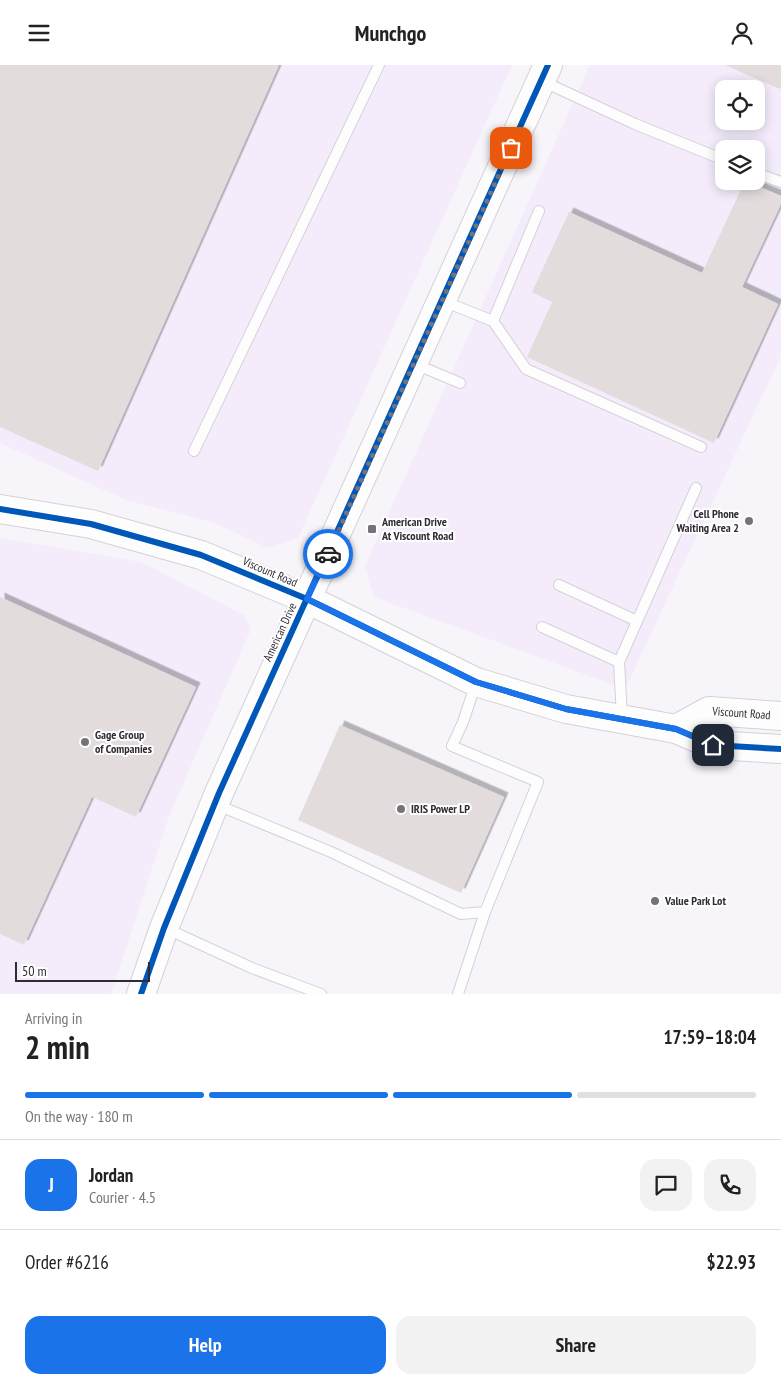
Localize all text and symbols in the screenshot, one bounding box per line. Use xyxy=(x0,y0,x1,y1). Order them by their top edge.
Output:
icon: menu xyxy=(25,19,53,47)
text: Munchgo xyxy=(355,19,426,47)
icon: person xyxy=(728,19,756,47)
map controls xyxy=(715,80,765,190)
button: locate xyxy=(715,80,765,130)
pin xyxy=(490,127,532,169)
icon: bag xyxy=(497,134,525,162)
button: layers xyxy=(715,140,765,190)
place label: Cell Phone Waiting Area 2 xyxy=(675,506,739,535)
place label: American Drive At Viscount Road xyxy=(381,514,454,543)
marker: Cell Phone Waiting Area 2 xyxy=(743,515,755,527)
marker: American Drive At Viscount Road xyxy=(366,523,378,535)
courier xyxy=(303,529,353,579)
icon: car xyxy=(314,540,342,568)
street label: Viscount Road xyxy=(240,553,300,590)
street label: American Drive xyxy=(259,600,300,664)
street label: Viscount Road xyxy=(711,703,771,722)
pin xyxy=(692,724,734,766)
place label: Gage Group of Companies xyxy=(95,727,152,756)
icon: home xyxy=(699,731,727,759)
marker: Gage Group of Companies xyxy=(79,736,91,748)
place label: IRIS Power LP xyxy=(411,801,470,816)
marker: IRIS Power LP xyxy=(395,803,407,815)
place label: Value Park Lot xyxy=(664,893,726,908)
marker: Value Park Lot xyxy=(649,895,661,907)
scale bar xyxy=(15,959,150,982)
text: 50 m xyxy=(22,962,47,980)
text: Arriving in xyxy=(25,1008,82,1028)
text: 17:59–18:04 xyxy=(663,1025,756,1049)
text: 2 min xyxy=(25,1026,90,1068)
text: On the way · 180 m xyxy=(25,1106,133,1126)
button: chat xyxy=(640,1159,692,1211)
button: phone xyxy=(704,1159,756,1211)
text: Jordan xyxy=(89,1163,133,1187)
text: J xyxy=(48,1173,54,1197)
text: Courier · 4.5 xyxy=(89,1187,156,1207)
text: Order #6216 xyxy=(25,1250,109,1274)
text: $22.93 xyxy=(707,1250,756,1274)
button: Help xyxy=(25,1316,386,1374)
button: Share xyxy=(396,1316,756,1374)

